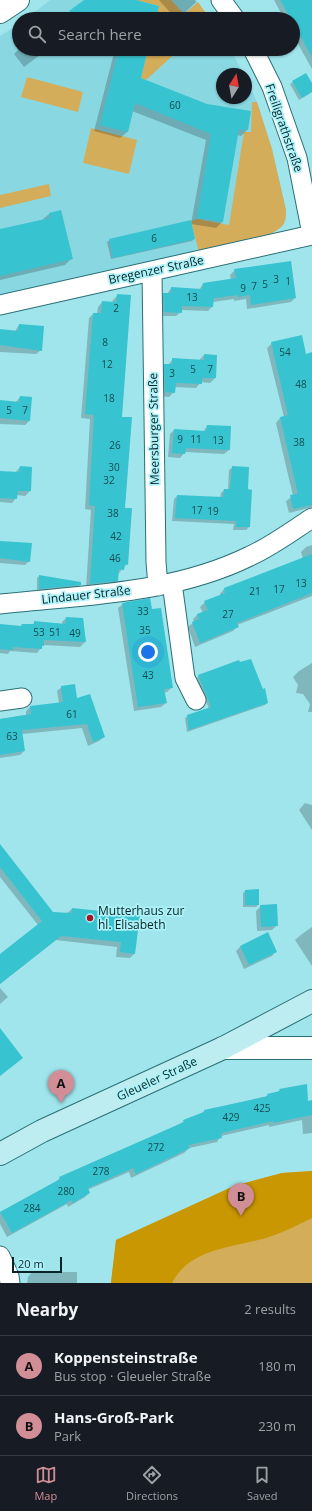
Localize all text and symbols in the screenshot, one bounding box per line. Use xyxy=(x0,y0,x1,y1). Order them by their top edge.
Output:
search box xyxy=(12,12,300,56)
icon: search xyxy=(26,23,48,45)
text: Search here xyxy=(58,24,142,44)
north arrow xyxy=(216,68,252,104)
street label: Freiligrathstraße xyxy=(261,81,308,175)
house number: 60 xyxy=(169,98,181,112)
house number: 6 xyxy=(151,231,157,245)
street label: Bregenzer Straße xyxy=(107,251,205,288)
house number: 3 xyxy=(273,272,279,286)
house number: 1 xyxy=(285,274,291,288)
house number: 5 xyxy=(262,277,268,291)
house number: 7 xyxy=(251,279,257,293)
house number: 9 xyxy=(240,281,246,295)
house number: 13 xyxy=(186,290,198,304)
house number: 2 xyxy=(113,301,119,315)
house number: 8 xyxy=(102,335,108,349)
house number: 54 xyxy=(279,345,291,359)
house number: 12 xyxy=(101,357,113,371)
house number: 5 xyxy=(190,362,196,376)
house number: 7 xyxy=(207,362,213,376)
house number: 3 xyxy=(169,366,175,380)
street label: Meersburger Straße xyxy=(144,372,163,485)
house number: 48 xyxy=(295,377,307,391)
house number: 18 xyxy=(103,391,115,405)
house number: 5 xyxy=(6,403,12,417)
house number: 7 xyxy=(22,403,28,417)
house number: 9 xyxy=(177,432,183,446)
house number: 11 xyxy=(190,432,202,446)
house number: 13 xyxy=(212,433,224,447)
house number: 38 xyxy=(293,435,305,449)
house number: 26 xyxy=(109,438,121,452)
house number: 30 xyxy=(108,460,120,474)
house number: 32 xyxy=(103,473,115,487)
house number: 17 xyxy=(191,503,203,517)
house number: 19 xyxy=(207,504,219,518)
house number: 38 xyxy=(107,506,119,520)
house number: 42 xyxy=(110,529,122,543)
house number: 46 xyxy=(109,551,121,565)
house number: 13 xyxy=(295,576,307,590)
street label: Lindauer Straße xyxy=(41,581,132,608)
house number: 17 xyxy=(273,582,285,596)
house number: 21 xyxy=(249,584,261,598)
house number: 33 xyxy=(137,604,149,618)
house number: 27 xyxy=(222,607,234,621)
house number: 35 xyxy=(139,623,151,637)
house number: 53 xyxy=(33,625,45,639)
house number: 51 xyxy=(49,625,61,639)
house number: 49 xyxy=(69,626,81,640)
your location xyxy=(138,642,158,662)
house number: 43 xyxy=(142,668,154,682)
house number: 61 xyxy=(66,707,78,721)
house number: 63 xyxy=(6,729,18,743)
place label: Mutterhaus zur hl. Elisabeth xyxy=(98,902,185,933)
marker: Mutterhaus zur hl. Elisabeth xyxy=(85,913,95,923)
street label: Gleueler Straße xyxy=(114,1052,200,1105)
pin: A xyxy=(48,1070,74,1103)
house number: 425 xyxy=(253,1101,271,1115)
house number: 429 xyxy=(222,1110,240,1124)
house number: 272 xyxy=(147,1140,165,1154)
house number: 278 xyxy=(92,1164,110,1178)
pin: B xyxy=(228,1183,254,1216)
house number: 280 xyxy=(57,1184,75,1198)
house number: 284 xyxy=(23,1201,41,1215)
scale bar xyxy=(12,1255,62,1274)
text: 20 m xyxy=(18,1256,44,1271)
text: Nearby xyxy=(16,1298,78,1321)
text: 2 results xyxy=(244,1300,296,1318)
text: Koppensteinstraße xyxy=(54,1347,198,1367)
text: A xyxy=(25,1357,33,1375)
text: 180 m xyxy=(258,1357,296,1375)
text: Bus stop · Gleueler Straße xyxy=(54,1367,211,1385)
text: Hans-Groß-Park xyxy=(54,1407,174,1427)
text: B xyxy=(25,1417,33,1435)
text: 230 m xyxy=(258,1417,296,1435)
text: Park xyxy=(54,1427,81,1445)
tab: Map xyxy=(34,1464,57,1503)
tab: Directions xyxy=(126,1464,178,1503)
tab: Saved xyxy=(247,1464,278,1503)

